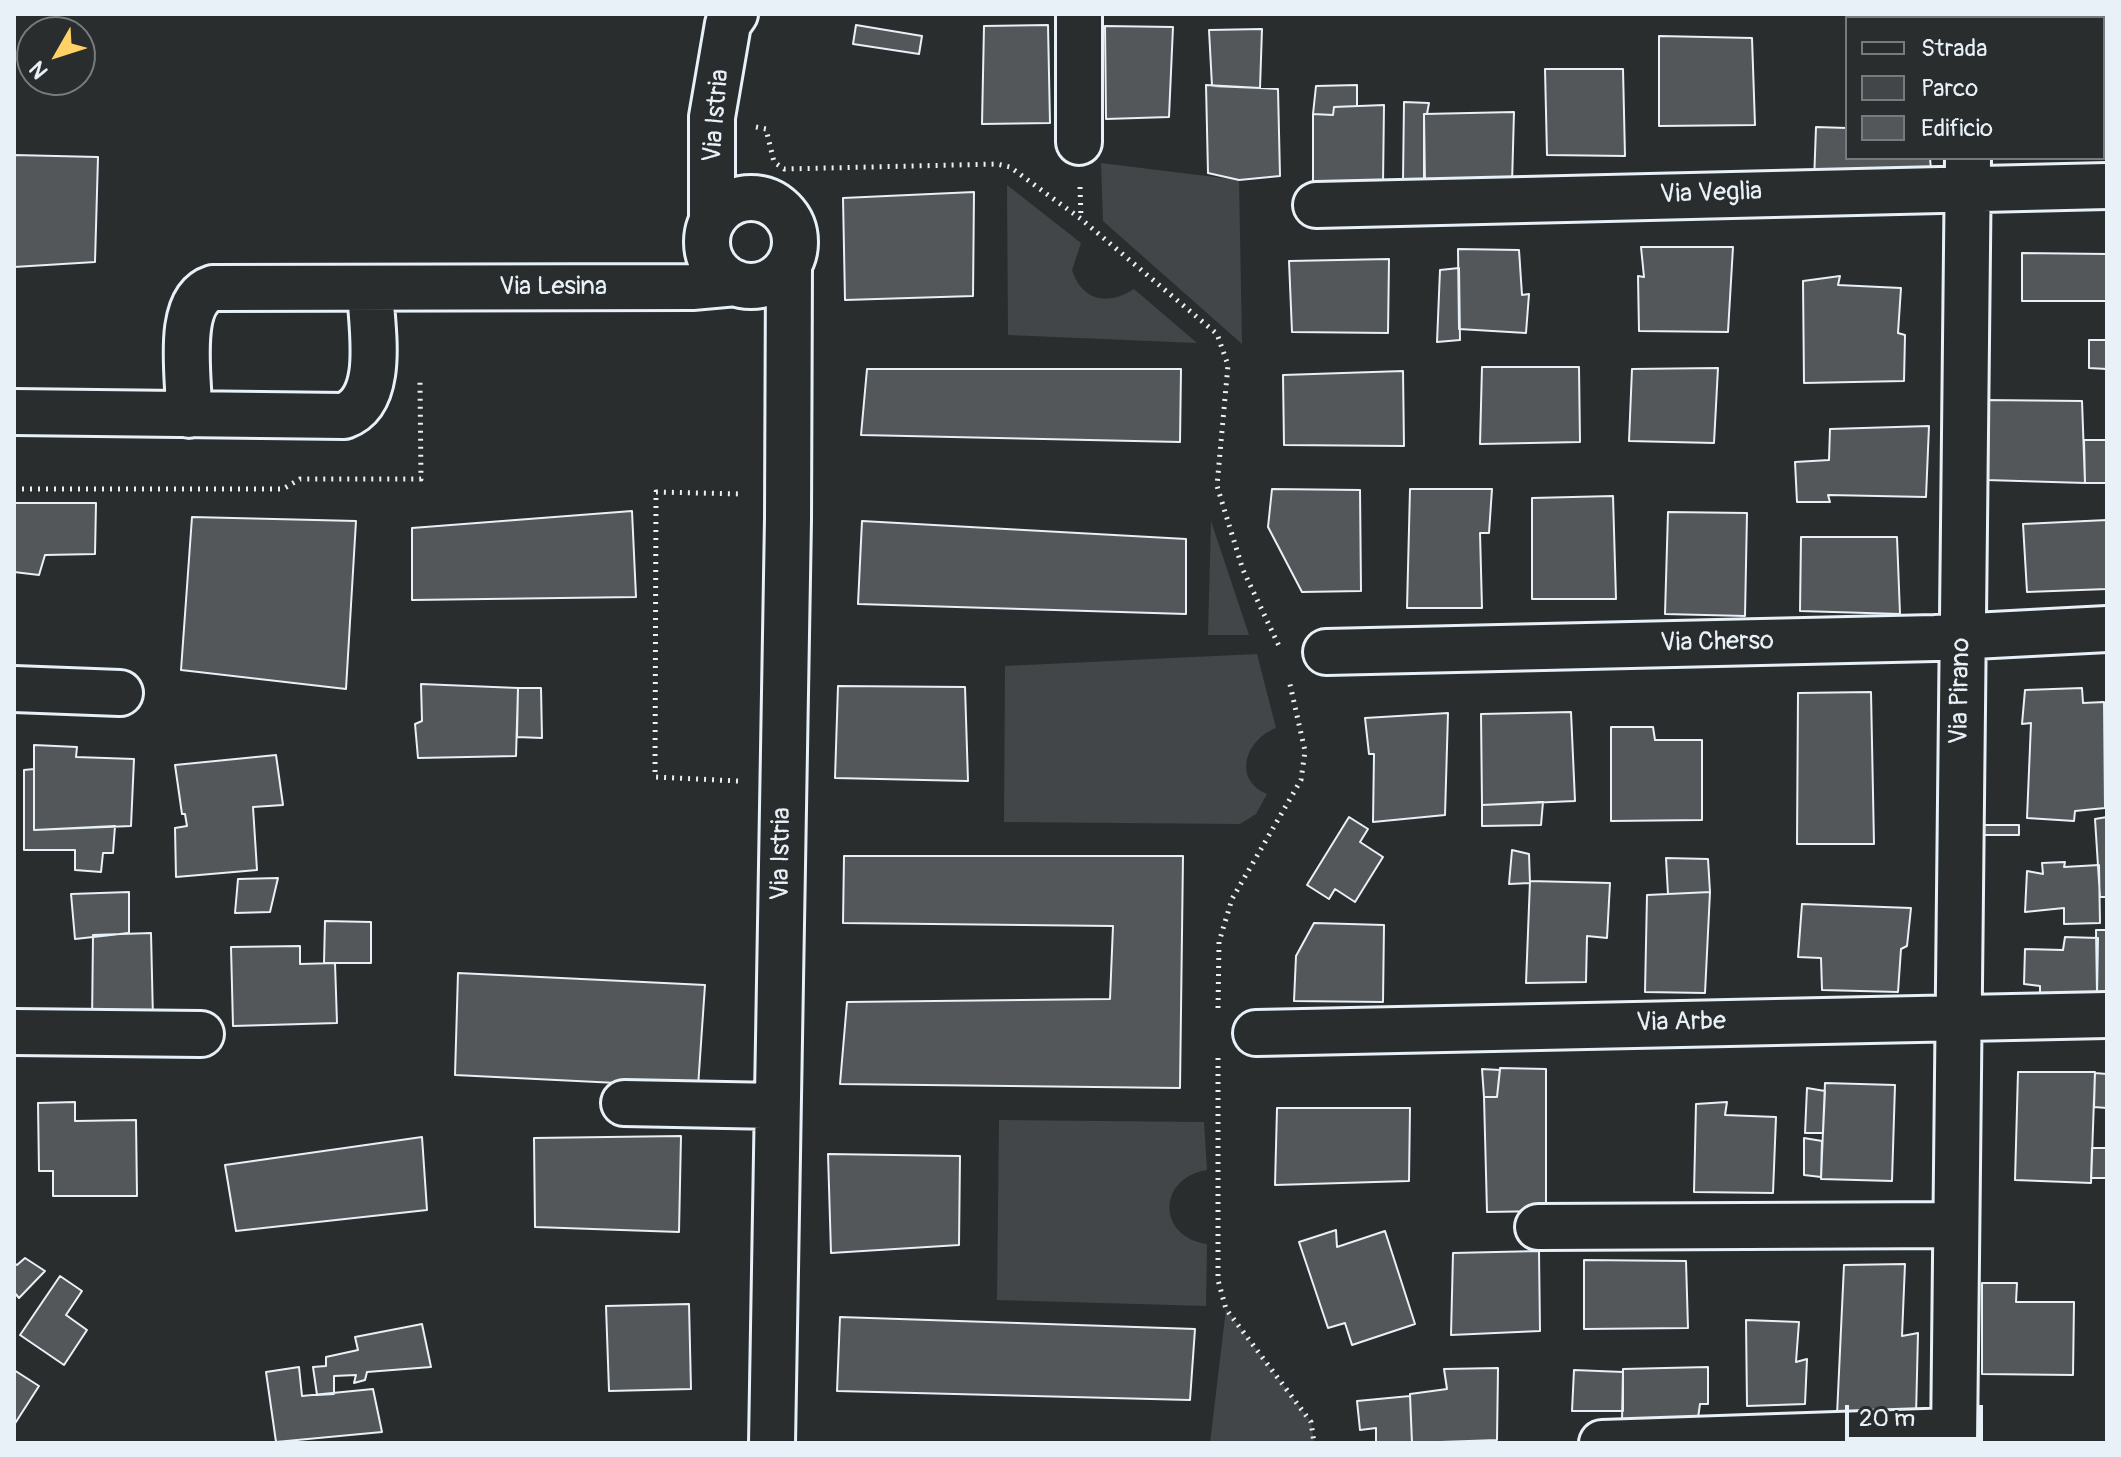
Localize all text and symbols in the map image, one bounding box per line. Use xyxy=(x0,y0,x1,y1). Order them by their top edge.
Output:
north arrow xyxy=(16,16,96,96)
legend xyxy=(1845,16,2105,160)
text: Strada xyxy=(1921,34,1987,63)
text: N xyxy=(23,55,54,84)
street label: Via Istria xyxy=(697,68,737,164)
text: Parco xyxy=(1921,74,1978,103)
text: Edificio xyxy=(1921,114,1993,143)
street label: Via Veglia xyxy=(1659,177,1763,211)
street label: Via Lesina xyxy=(499,271,607,303)
street label: Via Cherso xyxy=(1660,626,1774,660)
street label: Via Pirano xyxy=(1944,637,1978,745)
street label: Via Istria xyxy=(766,807,798,901)
street label: Via Arbe xyxy=(1636,1007,1726,1039)
scale bar xyxy=(1849,1389,1987,1439)
text: 20 m xyxy=(1859,1404,1915,1433)

